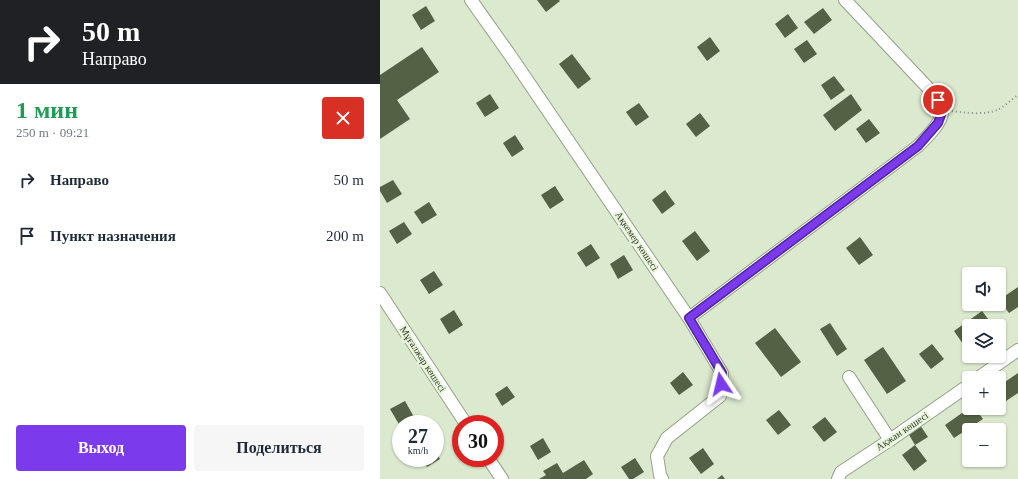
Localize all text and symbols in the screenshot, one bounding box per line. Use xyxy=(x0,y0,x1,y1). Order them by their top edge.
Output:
icon: right xyxy=(16,16,68,68)
text: 50 m xyxy=(82,16,140,47)
text: Направо xyxy=(82,49,147,69)
pin xyxy=(921,83,955,117)
icon: arrive xyxy=(927,89,949,111)
text: 1 мин xyxy=(16,97,78,123)
button: close xyxy=(322,97,364,139)
text: 250 m · 09:21 xyxy=(16,125,89,140)
icon: right xyxy=(16,169,38,191)
text: Направо xyxy=(50,172,109,188)
text: 50 m xyxy=(334,172,364,188)
street label: Ақкемер көшесі xyxy=(613,209,661,273)
icon: arrive xyxy=(16,225,38,247)
text: Пункт назначения xyxy=(50,228,176,244)
text: 200 m xyxy=(326,228,364,244)
map controls xyxy=(962,267,1006,467)
button: sound xyxy=(962,267,1006,311)
button: layers xyxy=(962,319,1006,363)
street label: Мұғалжар көшесі xyxy=(398,324,448,394)
position arrow xyxy=(700,363,742,405)
button: + xyxy=(962,371,1006,415)
street label: Ақжан көшесі xyxy=(874,409,930,453)
speed limit sign: 30 xyxy=(452,415,504,467)
button: − xyxy=(962,423,1006,467)
button: Выход xyxy=(16,425,186,471)
button: Поделиться xyxy=(194,425,364,471)
text: 27 xyxy=(408,425,428,447)
text: km/h xyxy=(408,445,428,456)

